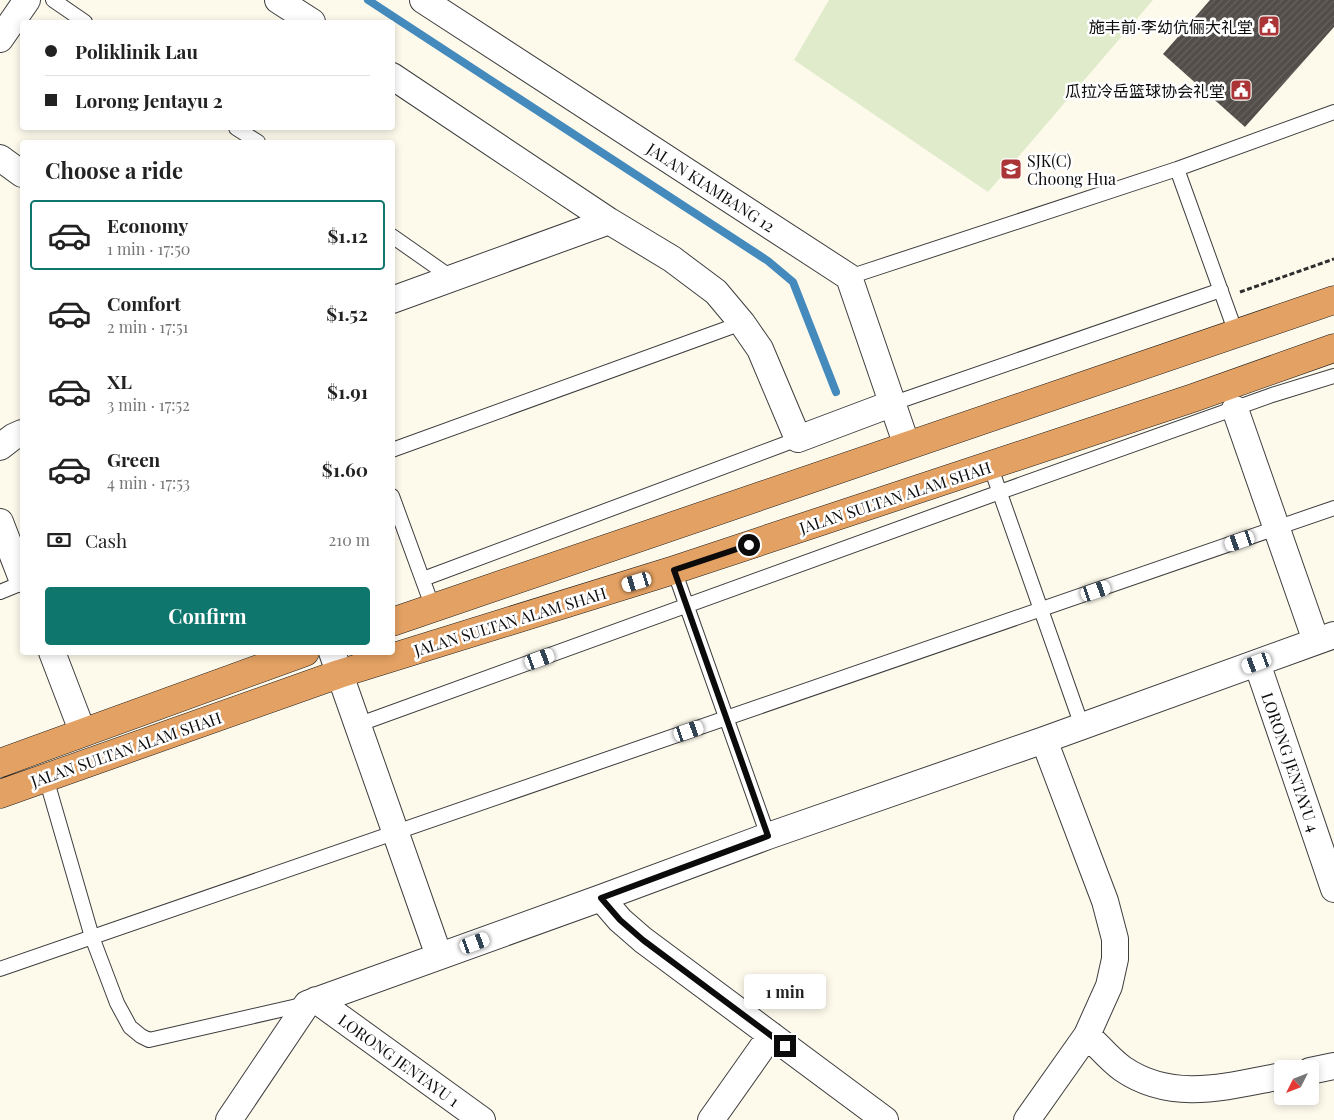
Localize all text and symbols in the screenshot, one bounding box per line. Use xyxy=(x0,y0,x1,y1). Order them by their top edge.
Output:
public building icon: 施丰前·李幼伉俪大礼堂 xyxy=(1257,14,1281,38)
place label: 施丰前·李幼伉俪大礼堂 xyxy=(1089,16,1253,37)
text: Poliklinik Lau xyxy=(75,38,198,64)
public building icon: 瓜拉冷岳篮球协会礼堂 xyxy=(1229,78,1253,102)
place label: 瓜拉冷岳篮球协会礼堂 xyxy=(1065,80,1225,101)
text: Lorong Jentayu 2 xyxy=(75,87,223,113)
street label: JALAN KIAMBANG 12 xyxy=(642,137,779,236)
place label: SJK(C) Choong Hua xyxy=(1027,150,1116,189)
text: Choose a ride xyxy=(45,155,183,185)
school or university icon: SJK(C) Choong Hua xyxy=(999,157,1023,181)
text: Economy xyxy=(107,212,188,238)
icon: car xyxy=(47,213,92,258)
text: $1.12 xyxy=(327,222,368,248)
text: 1 min · 17:50 xyxy=(107,238,190,259)
text: Comfort xyxy=(107,290,181,316)
icon: car xyxy=(47,291,92,336)
text: $1.52 xyxy=(326,300,368,326)
text: 2 min · 17:51 xyxy=(107,316,189,337)
text: XL xyxy=(107,368,132,394)
icon: car xyxy=(47,369,92,414)
text: $1.91 xyxy=(327,378,368,404)
text: 3 min · 17:52 xyxy=(107,394,190,415)
text: Green xyxy=(107,446,160,472)
icon: car xyxy=(47,447,92,492)
text: $1.60 xyxy=(322,456,368,482)
street label: JALAN SULTAN ALAM SHAH xyxy=(796,456,993,538)
text: 4 min · 17:53 xyxy=(107,472,190,493)
icon: cash xyxy=(45,526,73,554)
text: Cash xyxy=(85,527,127,553)
text: 210 m xyxy=(329,529,370,550)
car xyxy=(1223,529,1256,553)
route start xyxy=(738,534,760,556)
car xyxy=(620,570,653,594)
car xyxy=(1079,579,1112,603)
street label: JALAN SULTAN ALAM SHAH xyxy=(410,582,609,661)
button: Confirm xyxy=(45,587,370,645)
car xyxy=(523,647,556,671)
car xyxy=(1240,651,1273,675)
street label: LORONG JENTAYU 4 xyxy=(1257,689,1325,835)
street label: JALAN SULTAN ALAM SHAH xyxy=(27,706,224,792)
car xyxy=(672,719,705,743)
car xyxy=(458,931,491,955)
callout: 1 min xyxy=(744,974,826,1008)
text: 1 min xyxy=(765,981,805,1002)
street label: LORONG JENTAYU 1 xyxy=(334,1009,464,1111)
route end xyxy=(774,1035,796,1057)
north arrow xyxy=(1274,1060,1319,1105)
map controls xyxy=(1274,1060,1319,1105)

